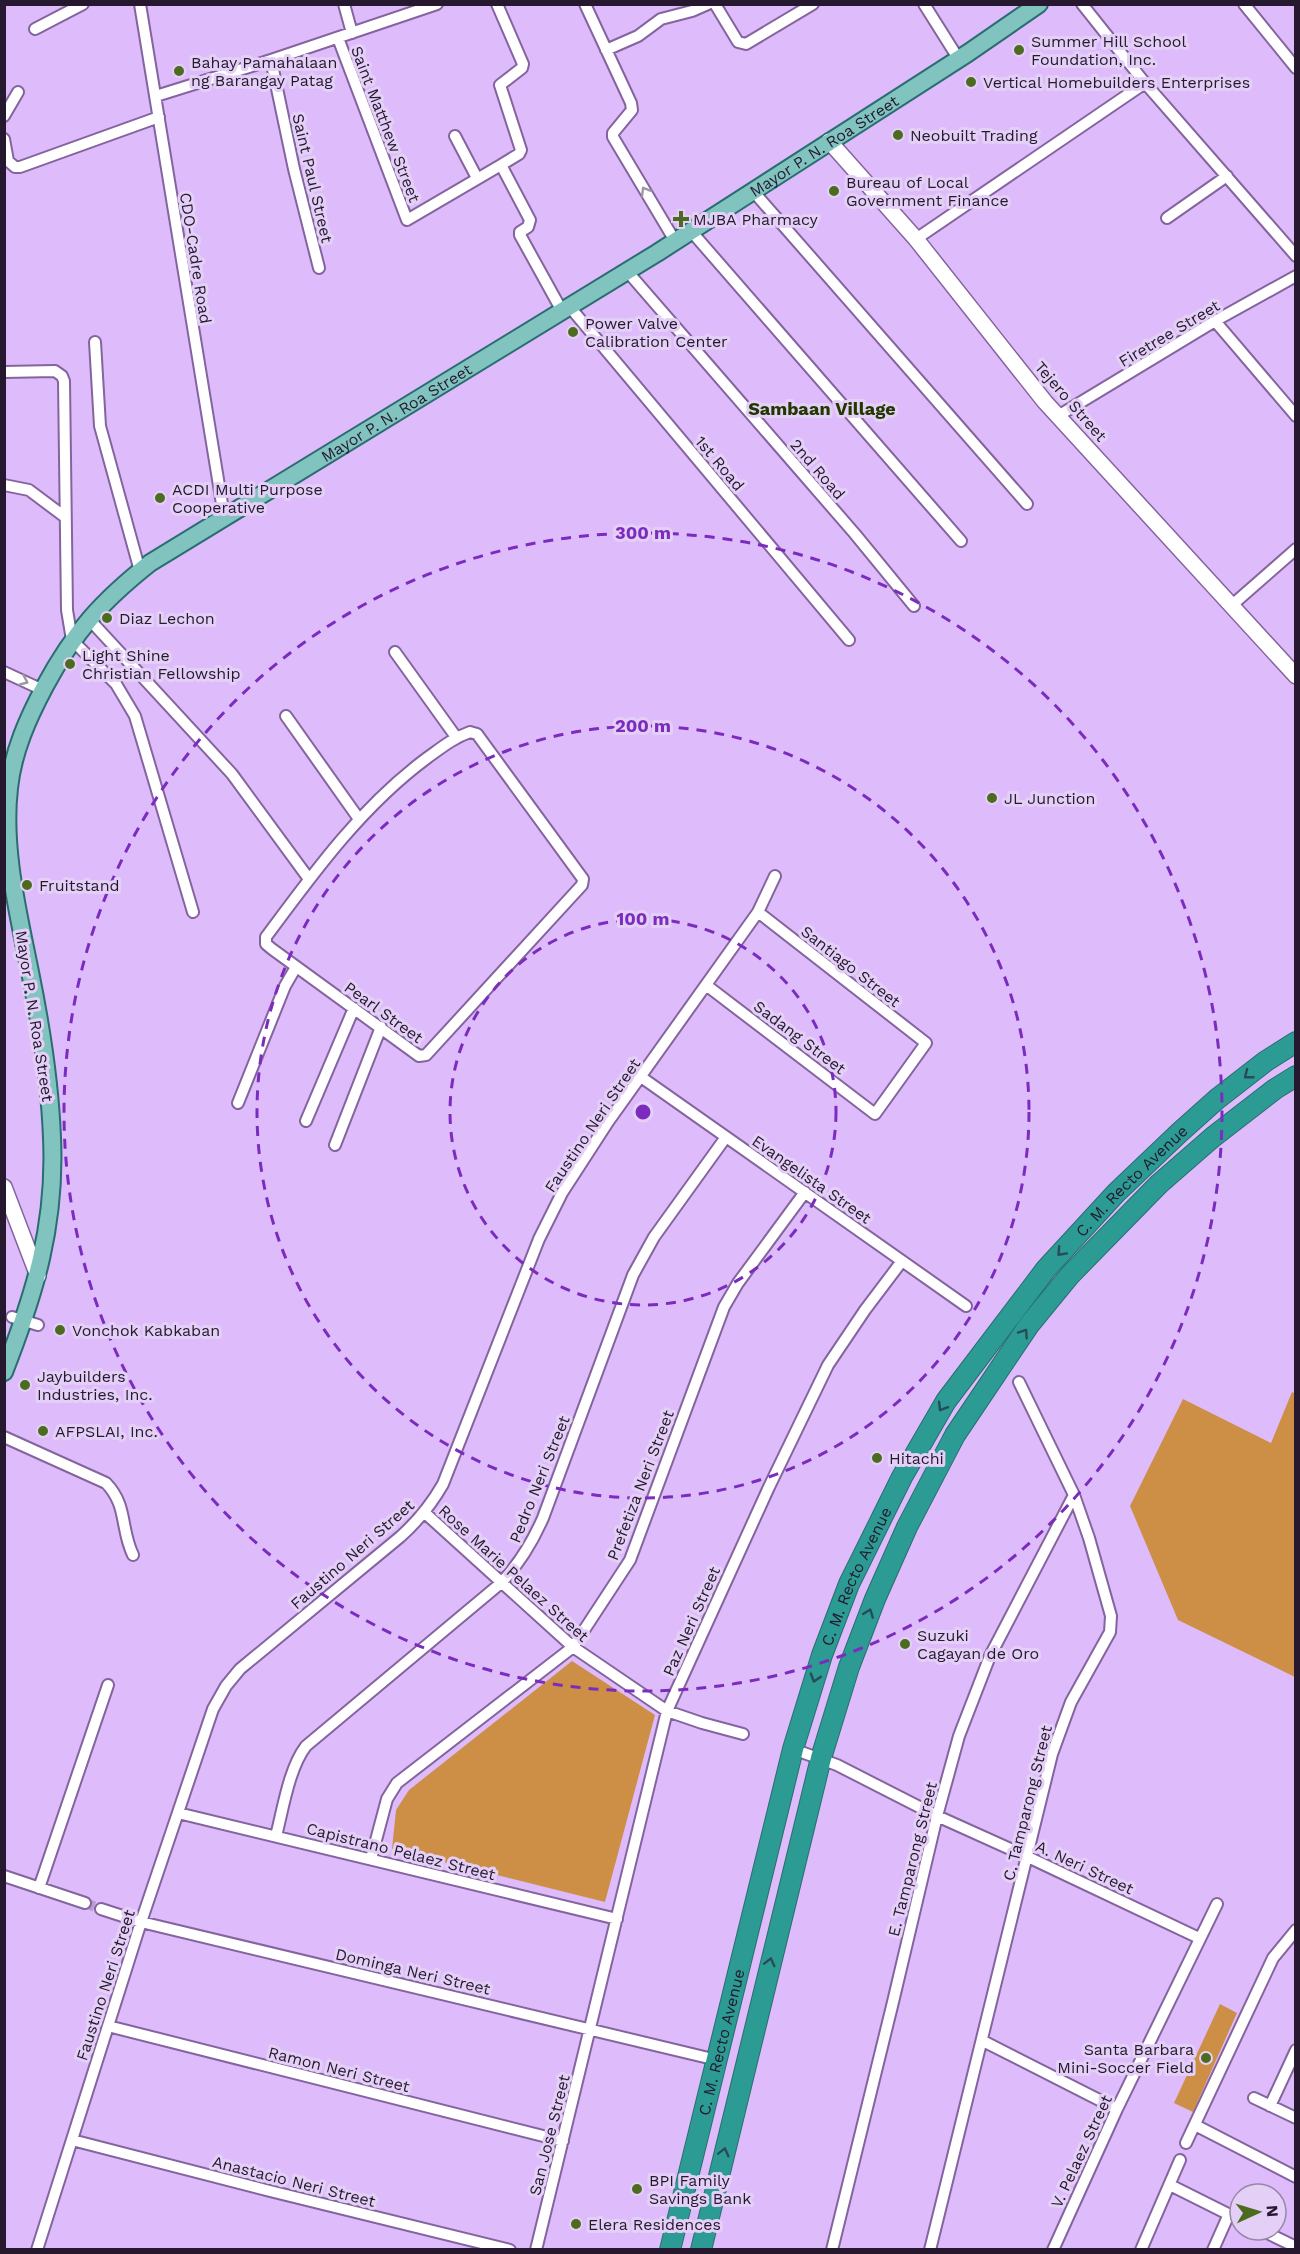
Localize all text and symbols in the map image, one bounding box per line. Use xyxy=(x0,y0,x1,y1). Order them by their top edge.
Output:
place label: Summer Hill School Foundation, Inc. xyxy=(1031,32,1186,69)
street label: Saint Matthew Street xyxy=(347,43,424,205)
marker: Summer Hill School Foundation, Inc. xyxy=(1012,43,1026,57)
place label: Bahay Pamahalaan ng Barangay Patag xyxy=(191,53,337,90)
marker: Bahay Pamahalaan ng Barangay Patag xyxy=(172,64,186,78)
place label: Vertical Homebuilders Enterprises xyxy=(983,73,1250,92)
marker: Vertical Homebuilders Enterprises xyxy=(964,75,978,89)
street label: Mayor P. N. Roa Street xyxy=(746,91,902,201)
street label: Saint Paul Street xyxy=(288,112,337,245)
place label: Neobuilt Trading xyxy=(910,126,1038,145)
marker: Neobuilt Trading xyxy=(891,128,905,142)
place label: Bureau of Local Government Finance xyxy=(846,173,1009,210)
marker: Bureau of Local Government Finance xyxy=(827,184,841,198)
one-way arrow xyxy=(640,187,652,197)
street label: CDO-Cadre Road xyxy=(176,191,215,325)
place label: MJBA Pharmacy xyxy=(693,210,819,229)
marker: MJBA Pharmacy xyxy=(674,212,688,226)
street label: Firetree Street xyxy=(1115,296,1223,371)
place label: Power Valve Calibration Center xyxy=(585,314,728,351)
marker: Power Valve Calibration Center xyxy=(566,325,580,339)
street label: Tejero Street xyxy=(1031,357,1111,446)
street label: Mayor P. N. Roa Street xyxy=(318,359,476,466)
district label: Sambaan Village xyxy=(748,398,896,419)
street label: 1st Road xyxy=(691,432,748,495)
street label: 2nd Road xyxy=(786,435,849,503)
place label: ACDI Multi Purpose Cooperative xyxy=(172,480,323,517)
marker: ACDI Multi Purpose Cooperative xyxy=(153,491,167,505)
text: 300 m xyxy=(615,522,671,543)
place label: Diaz Lechon xyxy=(119,609,215,628)
marker: Diaz Lechon xyxy=(100,611,114,625)
place label: Light Shine Christian Fellowship xyxy=(82,646,241,683)
marker: Light Shine Christian Fellowship xyxy=(63,657,77,671)
one-way arrow xyxy=(17,674,28,686)
text: 200 m xyxy=(615,715,671,736)
place label: JL Junction xyxy=(1004,789,1095,808)
marker: JL Junction xyxy=(985,791,999,805)
place label: Fruitstand xyxy=(39,876,120,895)
marker: Fruitstand xyxy=(20,878,34,892)
text: 100 m xyxy=(616,908,670,929)
street label: Santiago Street xyxy=(797,922,904,1011)
street label: Mayor P. N. Roa Street xyxy=(12,929,57,1103)
street label: Pearl Street xyxy=(341,978,427,1047)
street label: Sadang Street xyxy=(750,997,850,1078)
street label: Faustino Neri Street xyxy=(541,1054,644,1196)
one-way arrow xyxy=(1243,1068,1254,1079)
centre of rings xyxy=(633,1102,653,1122)
street label: C. M. Recto Avenue xyxy=(1072,1121,1191,1241)
street label: Evangelista Street xyxy=(748,1131,875,1228)
one-way arrow xyxy=(1057,1245,1068,1256)
place label: Vonchok Kabkaban xyxy=(72,1321,220,1340)
marker: Vonchok Kabkaban xyxy=(53,1323,67,1337)
one-way arrow xyxy=(1016,1329,1028,1339)
place label: Jaybuilders Industries, Inc. xyxy=(37,1367,153,1404)
marker: Jaybuilders Industries, Inc. xyxy=(18,1378,32,1392)
one-way arrow xyxy=(938,1401,950,1411)
street label: Prefetiza Neri Street xyxy=(603,1407,678,1563)
street label: Pedro Neri Street xyxy=(505,1413,574,1546)
place label: AFPSLAI, Inc. xyxy=(55,1422,158,1441)
marker: AFPSLAI, Inc. xyxy=(36,1424,50,1438)
place label: Hitachi xyxy=(889,1449,944,1468)
marker: Hitachi xyxy=(870,1451,884,1465)
street label: Faustino Neri Street xyxy=(287,1495,418,1613)
street label: Rose Marie Pelaez Street xyxy=(435,1501,593,1646)
street label: C. M. Recto Avenue xyxy=(817,1504,896,1649)
street label: Paz Neri Street xyxy=(659,1563,724,1679)
one-way arrow xyxy=(862,1609,874,1620)
place label: Suzuki Cagayan de Oro xyxy=(917,1626,1039,1663)
marker: Suzuki Cagayan de Oro xyxy=(898,1637,912,1651)
one-way arrow xyxy=(810,1672,822,1683)
street label: C. Tamparong Street xyxy=(999,1723,1056,1883)
street label: E. Tamparong Street xyxy=(884,1779,941,1938)
street label: Capistrano Pelaez Street xyxy=(304,1819,498,1884)
street label: A. Neri Street xyxy=(1033,1837,1137,1899)
street label: Faustino Neri Street xyxy=(72,1907,139,2063)
street label: Dominga Neri Street xyxy=(334,1944,493,1999)
one-way arrow xyxy=(763,1958,776,1968)
street label: C. M. Recto Avenue xyxy=(694,1967,749,2118)
place label: Santa Barbara Mini-Soccer Field xyxy=(1057,2040,1194,2077)
street label: Ramon Neri Street xyxy=(266,2043,412,2096)
marker: Santa Barbara Mini-Soccer Field xyxy=(1199,2051,1213,2065)
street label: San Jose Street xyxy=(525,2072,574,2198)
street label: V. Pelaez Street xyxy=(1047,2091,1116,2211)
one-way arrow xyxy=(717,2147,730,2157)
street label: Anastacio Neri Street xyxy=(210,2152,378,2211)
place label: BPI Family Savings Bank xyxy=(649,2171,751,2208)
marker: BPI Family Savings Bank xyxy=(630,2182,644,2196)
north arrow xyxy=(1228,2182,1288,2242)
text: N xyxy=(1263,2204,1282,2218)
place label: Elera Residences xyxy=(588,2215,721,2234)
marker: Elera Residences xyxy=(569,2217,583,2231)

